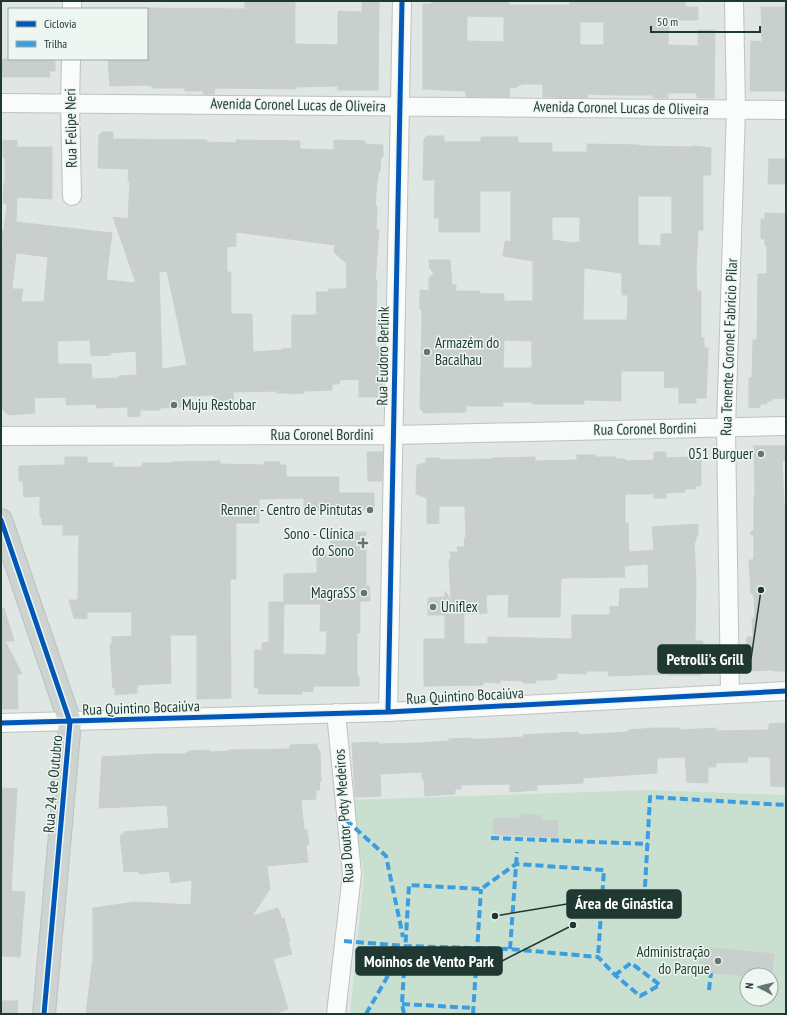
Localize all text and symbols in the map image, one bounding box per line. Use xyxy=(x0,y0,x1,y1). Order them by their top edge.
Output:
legend xyxy=(8,8,148,60)
scale bar xyxy=(651,8,760,34)
text: 50 m xyxy=(657,14,678,29)
text: Ciclovia xyxy=(44,16,76,31)
text: Trilha xyxy=(44,36,67,51)
street label: Rua Felipe Neri xyxy=(60,88,81,168)
street label: Avenida Coronel Lucas de Oliveira xyxy=(210,93,386,116)
street label: Avenida Coronel Lucas de Oliveira xyxy=(533,96,709,119)
street label: Rua Tenente Coronel Fabricio Pilar xyxy=(716,257,741,436)
street label: Rua Eudoro Berlink xyxy=(372,306,393,406)
place label: Armazém do Bacalhau xyxy=(435,333,499,369)
marker: Armazém do Bacalhau xyxy=(422,347,432,357)
place label: Muju Restobar xyxy=(182,395,257,414)
marker: Muju Restobar xyxy=(169,400,179,410)
street label: Rua Coronel Bordini xyxy=(593,418,697,439)
street label: Rua Coronel Bordini xyxy=(270,425,374,444)
place label: 051 Burguer xyxy=(689,444,754,463)
marker: 051 Burguer xyxy=(756,449,766,459)
place label: Renner - Centro de Pintutas xyxy=(221,500,362,519)
marker: Renner - Centro de Pintutas xyxy=(365,505,375,515)
place label: Sono - Clínica do Sono xyxy=(284,524,354,560)
marker: Sono - Clínica do Sono xyxy=(357,537,369,549)
place label: MagraSS xyxy=(311,583,356,602)
marker: MagraSS xyxy=(359,588,369,598)
place label: Uniflex xyxy=(441,597,478,616)
marker: Uniflex xyxy=(428,602,438,612)
callout: Petrolli's Grill xyxy=(658,645,751,673)
text: Petrolli's Grill xyxy=(666,649,744,669)
street label: Rua Quintino Bocaiúva xyxy=(406,683,524,708)
street label: Rua Quintino Bocaiúva xyxy=(82,696,200,719)
street label: Rua 24 de Outubro xyxy=(39,734,66,834)
street label: Rua Doutor Poty Medeiros xyxy=(329,748,358,884)
callout: Área de Ginástica xyxy=(567,890,681,918)
text: Área de Ginástica xyxy=(574,893,673,913)
place label: Administração do Parque xyxy=(636,942,710,978)
callout: Moinhos de Vento Park xyxy=(356,947,502,975)
text: Moinhos de Vento Park xyxy=(364,951,494,971)
marker: Administração do Parque xyxy=(713,956,723,966)
north arrow xyxy=(739,967,779,1007)
text: N xyxy=(742,982,756,990)

